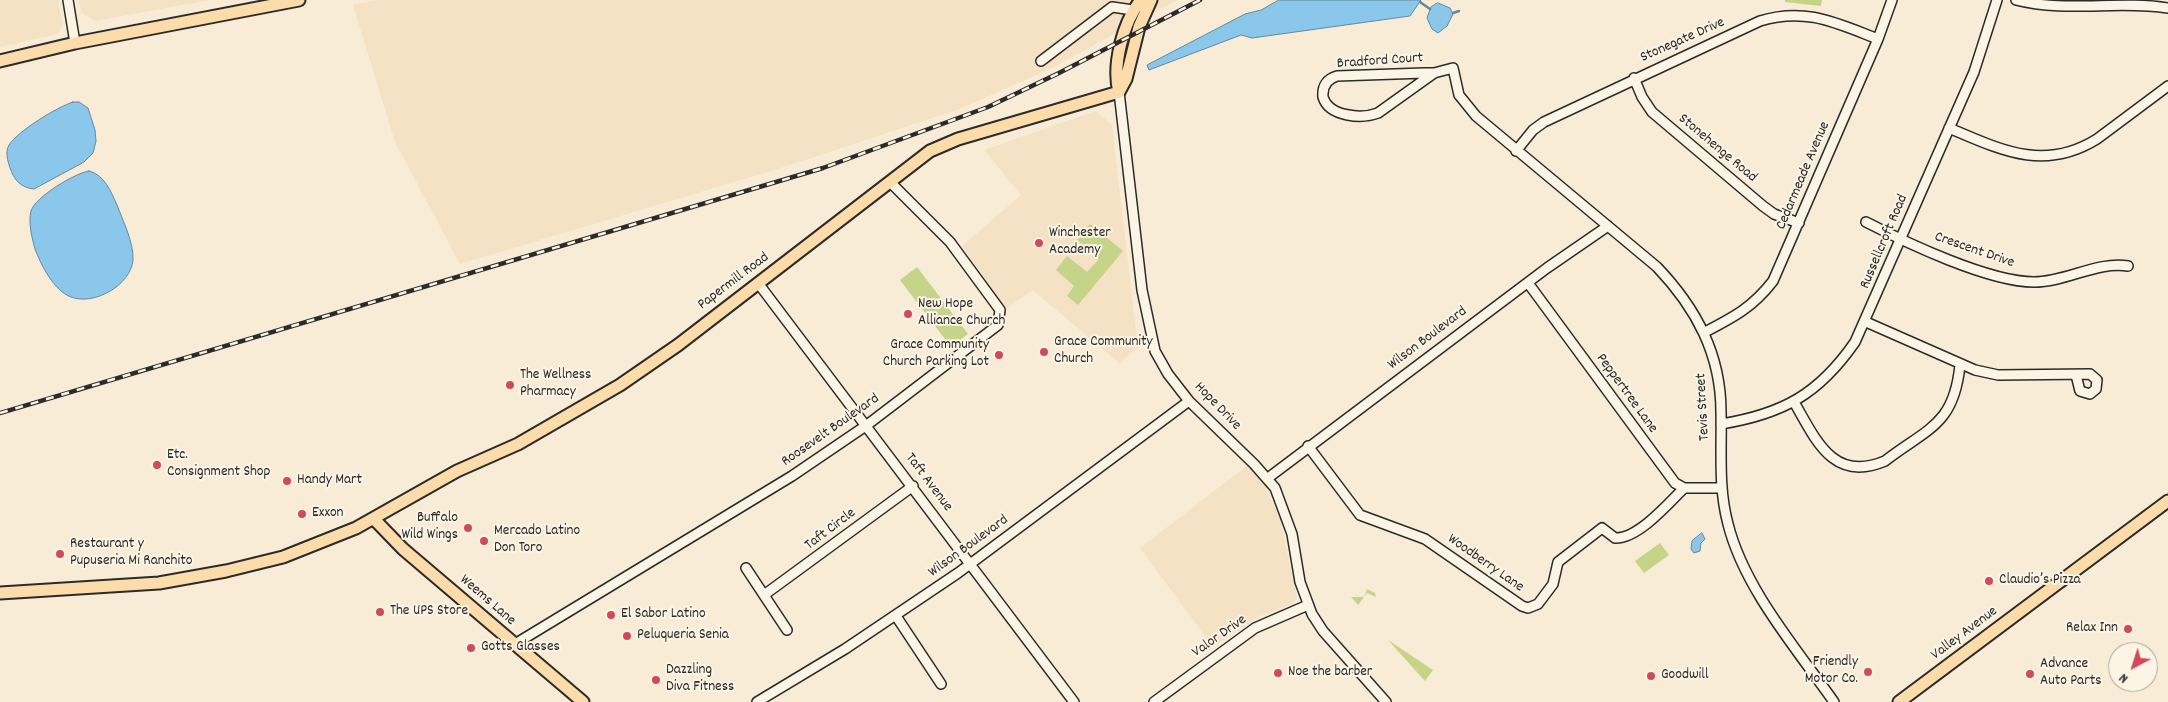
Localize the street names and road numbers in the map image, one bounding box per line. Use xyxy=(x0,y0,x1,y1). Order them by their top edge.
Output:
street label: Stonegate Drive xyxy=(1638,14,1728,68)
street label: Bradford Court xyxy=(1336,50,1424,74)
street label: Stonehenge Road xyxy=(1674,111,1760,187)
street label: Cedarmeade Avenue xyxy=(1773,119,1835,233)
street label: Russellcroft Road xyxy=(1857,192,1913,292)
street label: Crescent Drive xyxy=(1932,229,2016,273)
street label: Papermill Road xyxy=(695,249,773,315)
street label: Wilson Boulevard xyxy=(1385,303,1471,375)
street label: Peppertree Lane xyxy=(1591,351,1661,437)
street label: Tevis Street xyxy=(1693,373,1715,441)
street label: Hope Drive xyxy=(1190,379,1244,435)
street label: Roosevelt Boulevard xyxy=(779,391,883,471)
street label: Taft Avenue xyxy=(900,450,956,516)
street label: Taft Circle xyxy=(802,505,860,555)
street label: Wilson Boulevard xyxy=(925,512,1013,582)
street label: Woodberry Lane xyxy=(1443,531,1527,597)
street label: Weems Lane xyxy=(455,572,519,630)
street label: Valley Avenue xyxy=(1928,603,2002,665)
street label: Valor Drive xyxy=(1189,612,1251,662)

